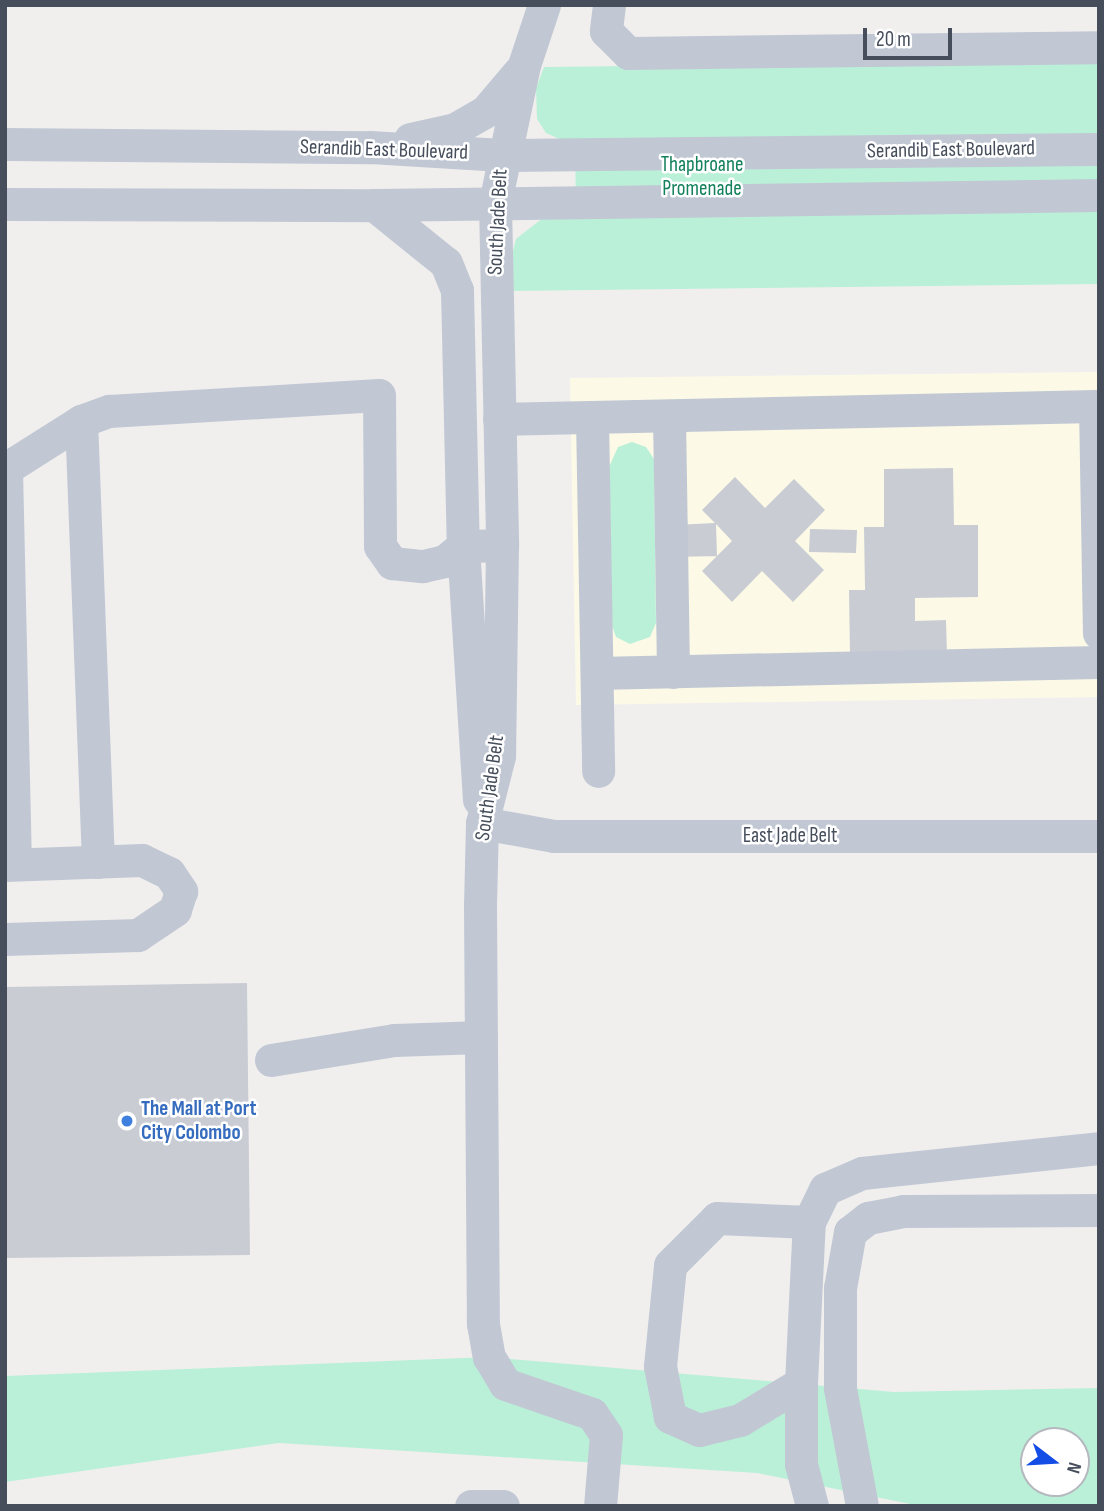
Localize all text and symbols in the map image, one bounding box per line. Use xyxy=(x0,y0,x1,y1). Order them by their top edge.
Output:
scale bar xyxy=(866,14,955,58)
text: 20 m xyxy=(876,27,911,52)
street label: Serandib East Boulevard xyxy=(300,134,468,166)
street label: Serandib East Boulevard xyxy=(867,136,1035,164)
park label: Thapbroane Promenade xyxy=(661,152,743,202)
street label: South Jade Belt xyxy=(483,168,513,276)
street label: South Jade Belt xyxy=(470,734,510,842)
street label: East Jade Belt xyxy=(743,823,837,849)
place label: The Mall at Port City Colombo xyxy=(141,1096,256,1146)
marker: The Mall at Port City Colombo xyxy=(119,1113,135,1129)
north arrow xyxy=(1020,1427,1090,1497)
text: N xyxy=(1061,1459,1086,1476)

